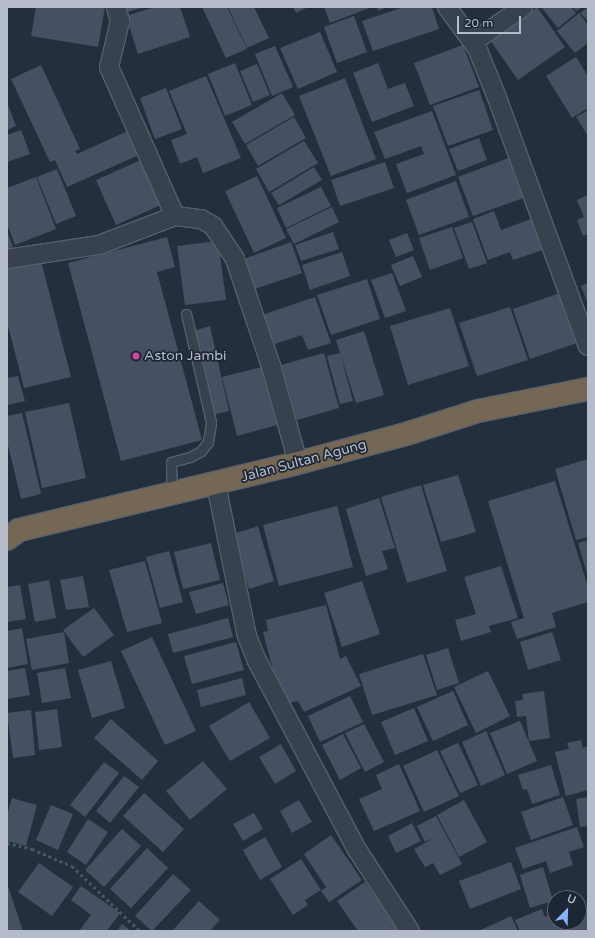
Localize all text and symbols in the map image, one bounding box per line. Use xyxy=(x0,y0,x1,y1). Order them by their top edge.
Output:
scale bar xyxy=(459,8,523,34)
text: 20 m xyxy=(464,16,493,30)
place label: Aston Jambi xyxy=(144,348,227,364)
marker: Aston Jambi xyxy=(131,351,141,361)
street label: Jalan Sultan Agung xyxy=(240,436,368,486)
north arrow xyxy=(547,890,587,930)
text: U xyxy=(565,892,578,907)

